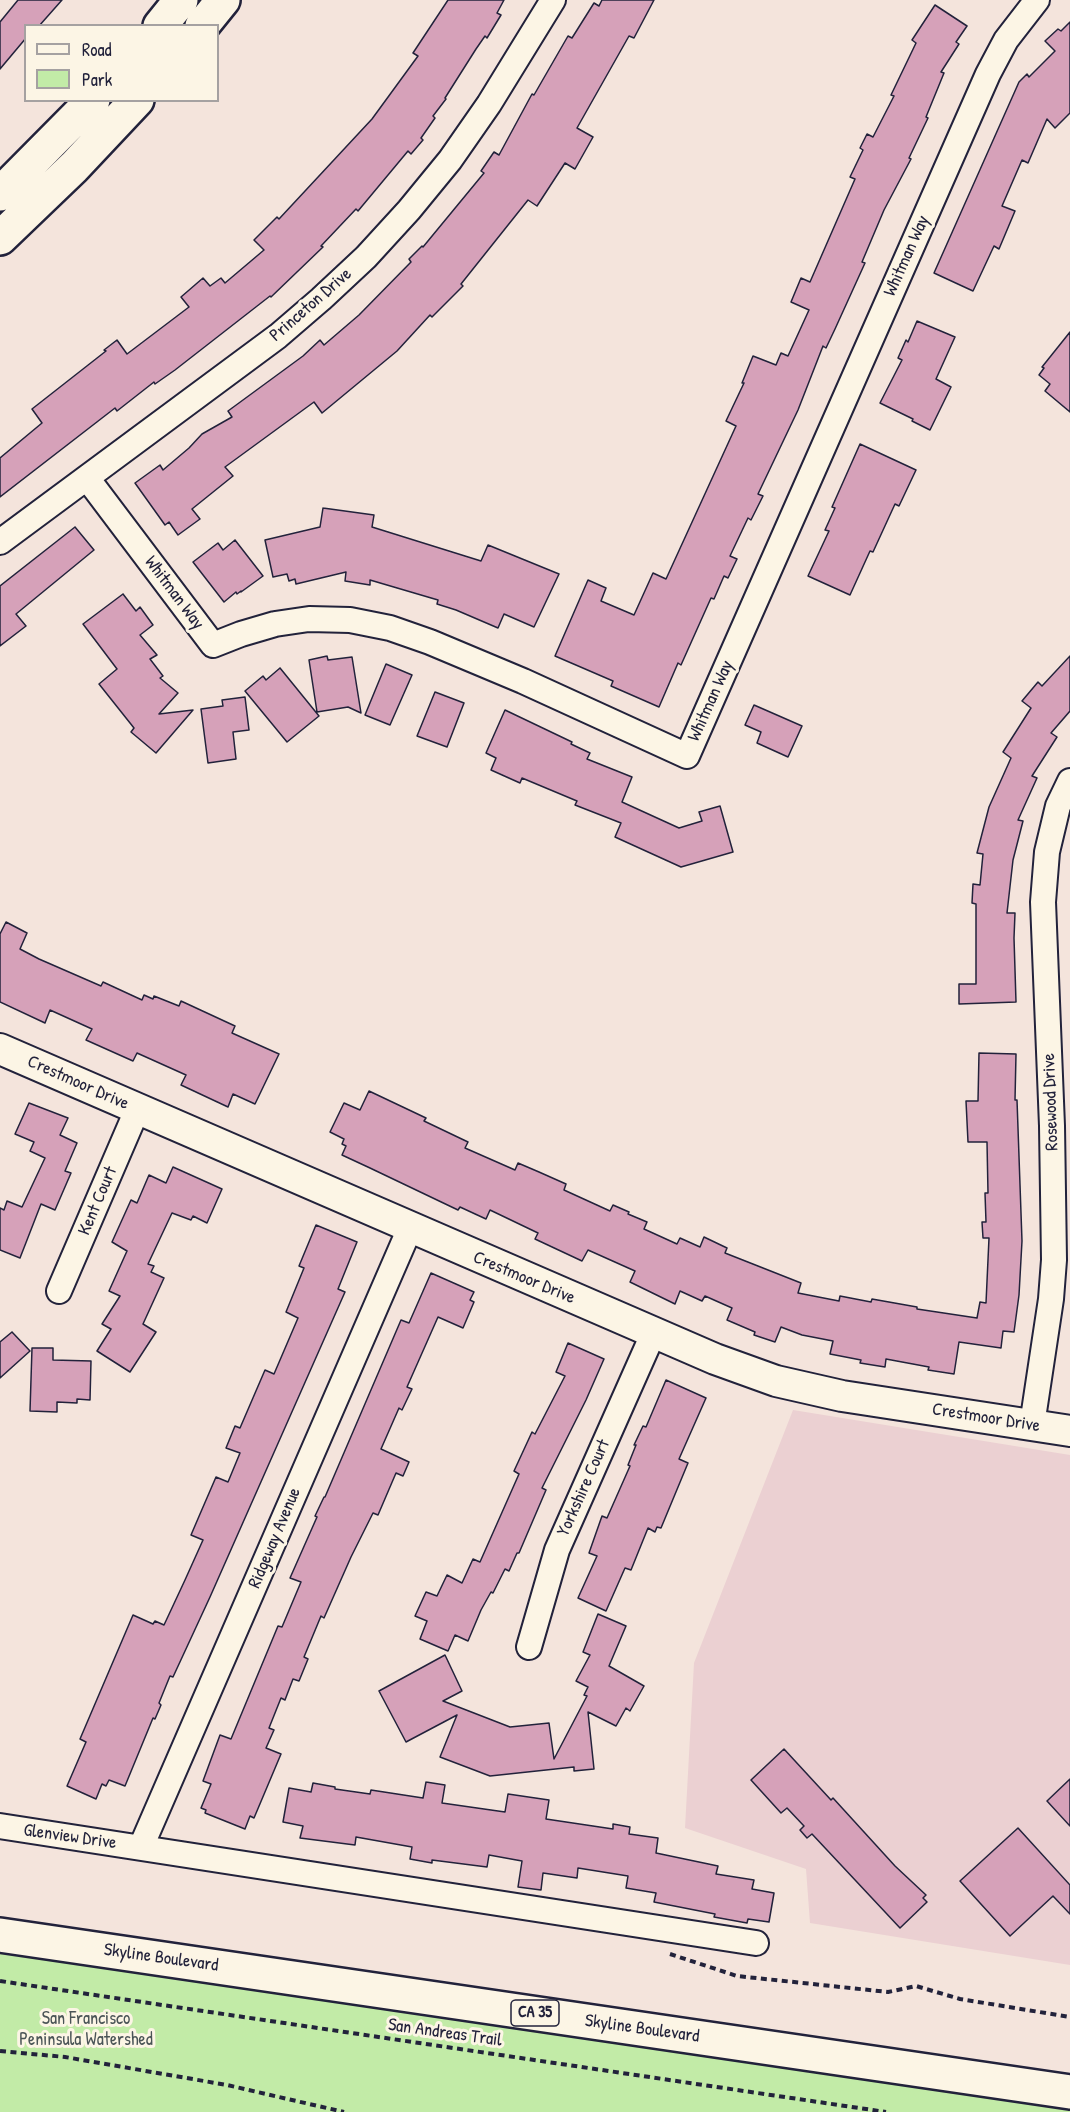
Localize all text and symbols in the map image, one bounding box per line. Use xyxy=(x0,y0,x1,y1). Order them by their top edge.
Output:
legend xyxy=(24,24,219,102)
text: Road xyxy=(82,37,112,62)
text: Park xyxy=(82,67,112,92)
street label: Whitman Way xyxy=(880,212,934,300)
street label: Princeton Drive xyxy=(266,264,356,346)
street label: Whitman Way xyxy=(139,552,209,634)
street label: Whitman Way xyxy=(684,657,738,745)
street label: Crestmoor Drive xyxy=(24,1051,132,1115)
street label: Rosewood Drive xyxy=(1039,1053,1063,1151)
street label: Kent Court xyxy=(74,1163,122,1239)
street label: Crestmoor Drive xyxy=(470,1247,578,1309)
street label: Crestmoor Drive xyxy=(931,1399,1041,1437)
street label: Yorkshire Court xyxy=(553,1436,615,1540)
street label: Ridgeway Avenue xyxy=(244,1484,306,1592)
street label: Glenview Drive xyxy=(22,1820,118,1854)
street label: Skyline Boulevard xyxy=(102,1939,220,1977)
road number: CA 35 xyxy=(511,2000,559,2026)
park label: San Francisco Peninsula Watershed xyxy=(19,2008,153,2050)
street label: Skyline Boulevard xyxy=(583,2010,701,2048)
street label: San Andreas Trail xyxy=(387,2014,503,2052)

